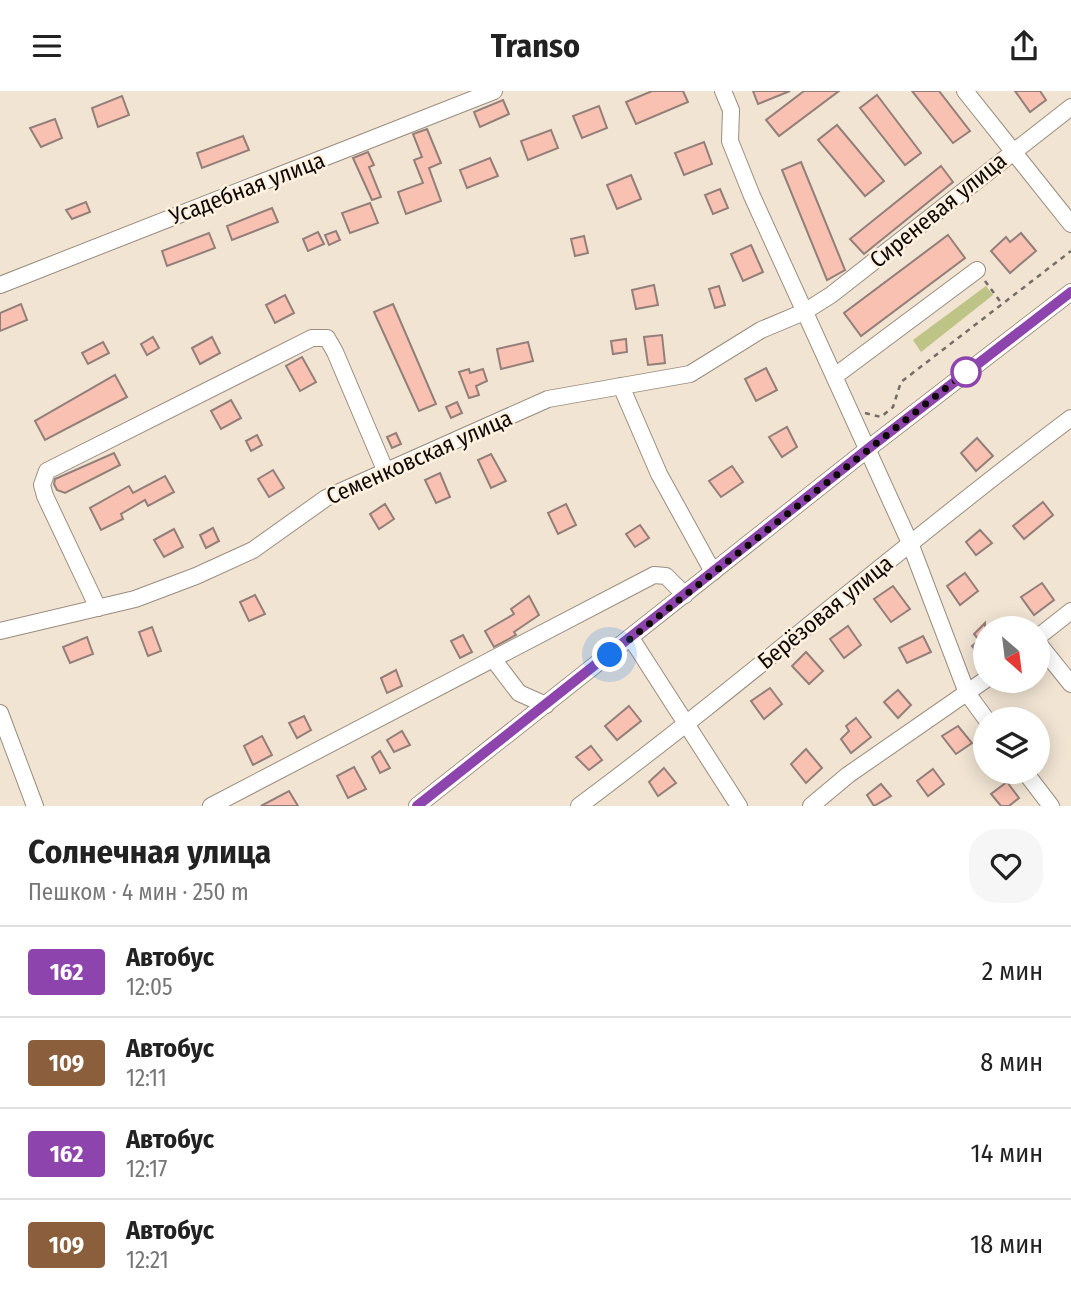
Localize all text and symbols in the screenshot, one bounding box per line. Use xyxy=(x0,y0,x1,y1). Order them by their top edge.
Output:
icon: menu xyxy=(28,27,66,65)
text: Transo xyxy=(491,27,580,65)
icon: share xyxy=(1005,27,1043,65)
street label: Усадебная улица xyxy=(165,146,329,231)
street label: Сиреневая улица xyxy=(864,146,1012,274)
unlabelled marker xyxy=(951,357,981,387)
street label: Семенковская улица xyxy=(322,403,516,511)
street label: Берёзовая улица xyxy=(752,549,898,675)
north arrow xyxy=(973,616,1050,693)
map controls xyxy=(973,616,1050,784)
your location xyxy=(592,637,627,672)
button: layers xyxy=(973,707,1050,784)
button: heart xyxy=(969,829,1043,903)
text: Солнечная улица xyxy=(28,832,271,872)
text: Пешком · 4 мин · 250 m xyxy=(28,878,249,906)
text: Автобус xyxy=(126,942,214,973)
text: 2 мин xyxy=(982,956,1043,987)
text: 162 xyxy=(50,958,83,986)
text: 12:05 xyxy=(126,973,173,1001)
text: Автобус xyxy=(126,1033,214,1064)
text: 8 мин xyxy=(980,1047,1043,1078)
text: 109 xyxy=(49,1049,84,1077)
text: 12:11 xyxy=(126,1064,167,1092)
text: Автобус xyxy=(126,1124,214,1155)
text: 14 мин xyxy=(971,1138,1043,1169)
text: 162 xyxy=(50,1140,83,1168)
text: 12:17 xyxy=(126,1155,167,1183)
text: Автобус xyxy=(126,1215,214,1246)
text: 18 мин xyxy=(970,1229,1043,1260)
text: 109 xyxy=(49,1231,84,1259)
text: 12:21 xyxy=(126,1246,169,1274)

